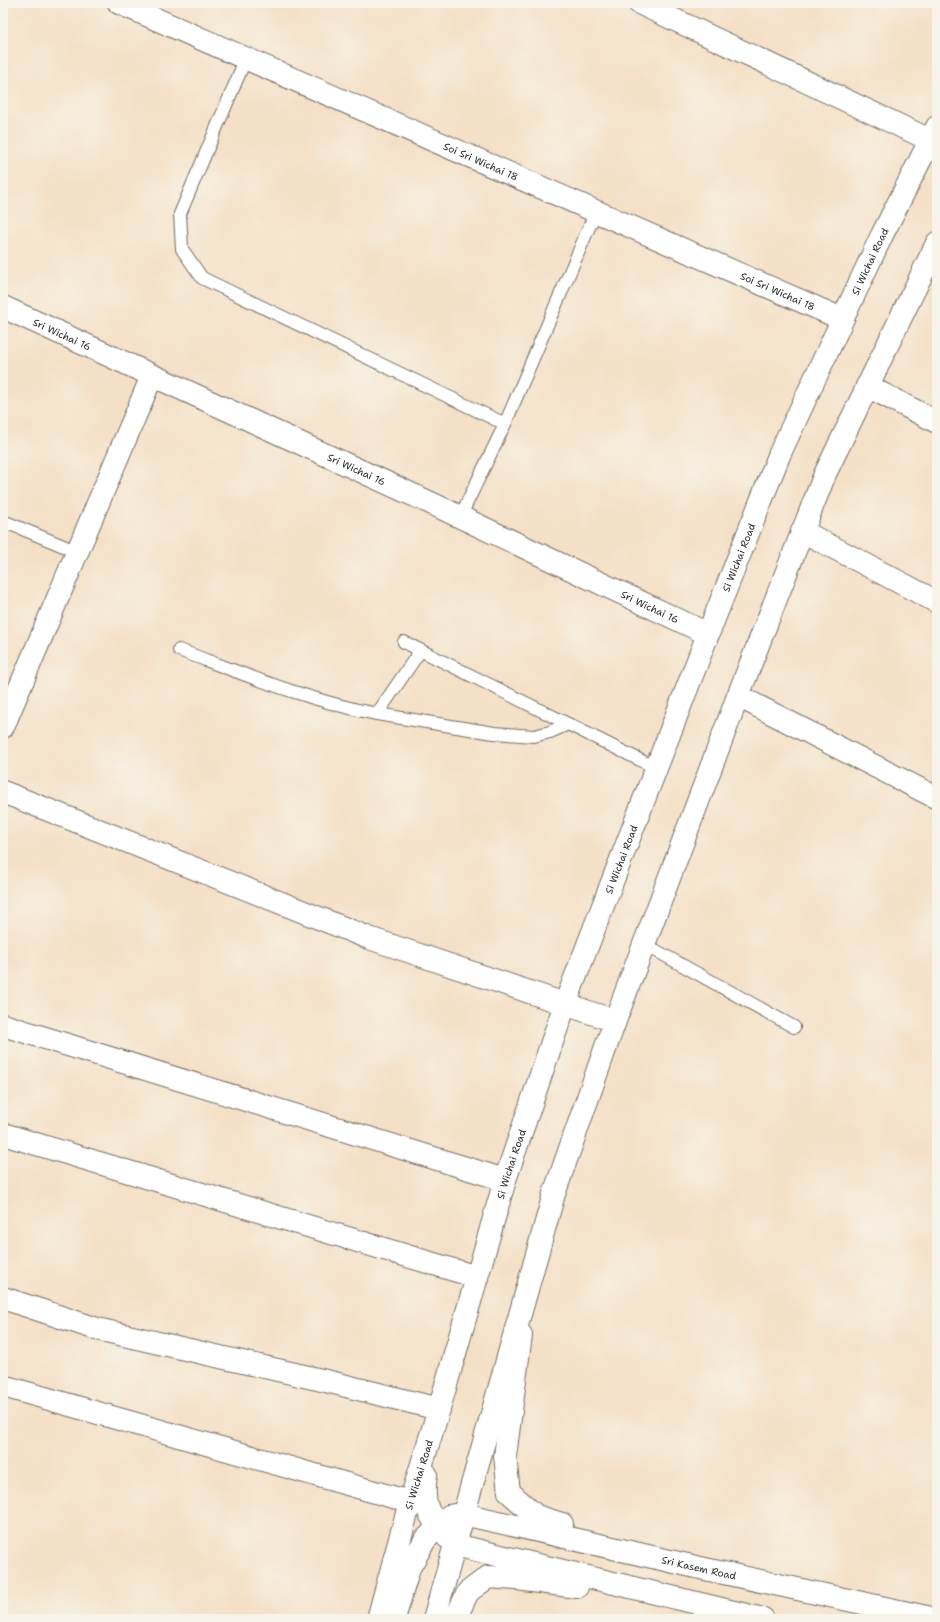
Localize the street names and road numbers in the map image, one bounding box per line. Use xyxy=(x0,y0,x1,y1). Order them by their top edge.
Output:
street label: Soi Sri Wichai 18 xyxy=(441,140,520,184)
street label: Si Wichai Road xyxy=(849,225,892,297)
street label: Soi Sri Wichai 18 xyxy=(738,269,817,313)
street label: Sri Wichai 16 xyxy=(31,316,93,353)
street label: Sri Wichai 16 xyxy=(325,451,388,488)
street label: Si Wichai Road xyxy=(719,521,759,594)
street label: Sri Wichai 16 xyxy=(619,588,681,626)
street label: Si Wichai Road xyxy=(602,823,641,896)
street label: Si Wichai Road xyxy=(494,1127,529,1201)
street label: Si Wichai Road xyxy=(402,1437,436,1511)
street label: Sri Kasem Road xyxy=(660,1553,738,1583)

